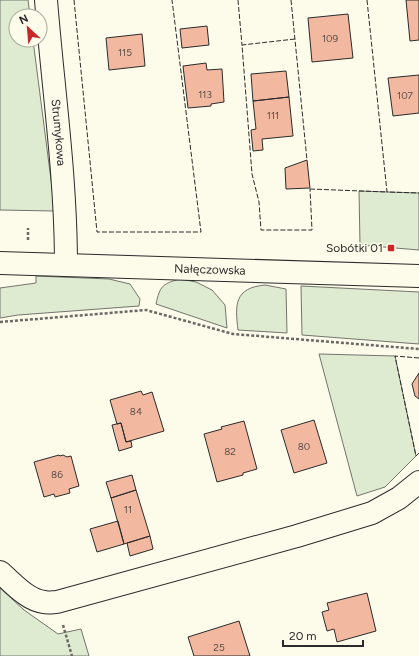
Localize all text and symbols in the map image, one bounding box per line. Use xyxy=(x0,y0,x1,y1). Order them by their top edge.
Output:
north arrow xyxy=(8,8,48,48)
text: N xyxy=(17,12,31,27)
house number: 109 xyxy=(322,32,338,45)
house number: 115 xyxy=(118,46,132,59)
house number: 113 xyxy=(198,88,212,101)
house number: 107 xyxy=(397,89,414,102)
street label: Strumykowa xyxy=(48,98,69,166)
house number: 111 xyxy=(267,109,279,122)
place label: Sobótki 01 xyxy=(326,241,383,255)
marker: Sobótki 01 xyxy=(386,243,396,253)
street label: Nałęczowska xyxy=(174,261,246,278)
house number: 84 xyxy=(130,405,142,418)
house number: 80 xyxy=(298,440,310,453)
house number: 82 xyxy=(224,445,236,458)
house number: 86 xyxy=(51,468,63,481)
house number: 11 xyxy=(124,503,132,516)
scale bar xyxy=(283,622,363,648)
text: 20 m xyxy=(289,629,317,643)
house number: 25 xyxy=(213,641,225,654)

